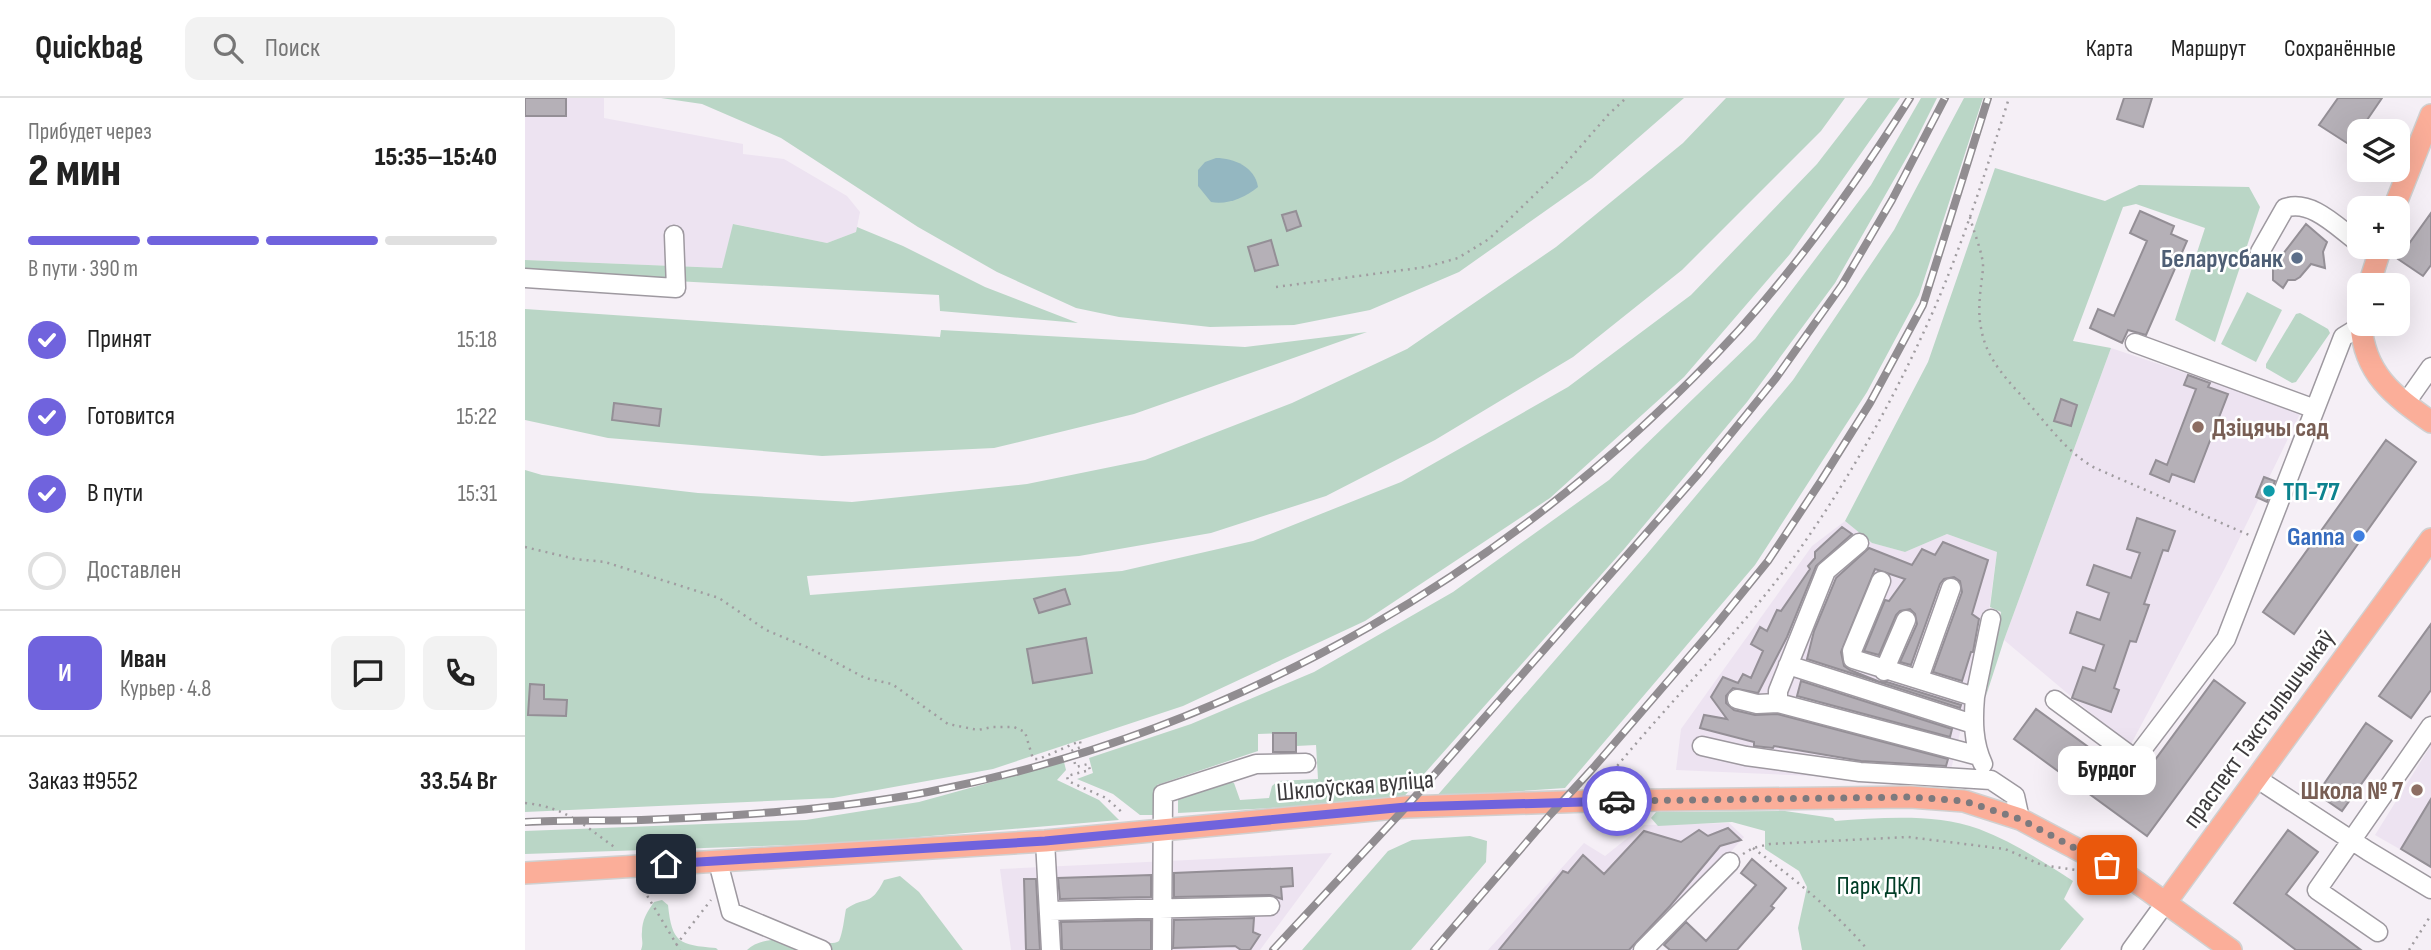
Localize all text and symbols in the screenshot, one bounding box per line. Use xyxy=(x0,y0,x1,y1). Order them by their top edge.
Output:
search box xyxy=(185,17,675,80)
text: Quickbag xyxy=(35,28,143,68)
icon: search xyxy=(209,29,247,67)
text: Поиск xyxy=(265,33,320,64)
text: Карта xyxy=(2086,34,2133,63)
text: Маршрут xyxy=(2171,34,2246,63)
text: Сохранённые xyxy=(2284,34,2396,63)
text: Прибудет через xyxy=(28,118,152,146)
map controls xyxy=(2347,119,2410,336)
button: layers xyxy=(2347,119,2410,182)
text: 15:35–15:40 xyxy=(375,142,497,173)
text: 2 мин xyxy=(28,144,121,199)
button: + xyxy=(2347,196,2410,259)
place label: Беларусбанк xyxy=(2161,244,2283,275)
marker: Беларусбанк xyxy=(2289,250,2305,266)
text: В пути · 390 m xyxy=(28,255,138,283)
button: − xyxy=(2347,273,2410,336)
icon: check xyxy=(28,321,66,359)
text: Принят xyxy=(87,324,152,355)
text: 15:18 xyxy=(457,326,497,354)
icon: check xyxy=(28,398,66,436)
text: Готовится xyxy=(87,401,175,432)
text: 15:22 xyxy=(456,403,497,431)
place label: Дзіцячы сад xyxy=(2212,413,2329,444)
marker: Дзіцячы сад xyxy=(2190,419,2206,435)
icon: check xyxy=(28,475,66,513)
place label: ТП-77 xyxy=(2283,477,2340,508)
text: В пути xyxy=(87,478,143,509)
text: 15:31 xyxy=(458,480,497,508)
marker: ТП-77 xyxy=(2261,483,2277,499)
place label: Ganna xyxy=(2287,522,2345,553)
marker: Ganna xyxy=(2351,528,2367,544)
text: Доставлен xyxy=(87,555,181,586)
street label: праспект Тэкстыльшчыкаў xyxy=(2177,623,2342,834)
button: chat xyxy=(331,636,405,710)
button: phone xyxy=(423,636,497,710)
text: Иван xyxy=(120,644,166,675)
text: И xyxy=(58,658,72,689)
text: Курьер · 4.8 xyxy=(120,675,211,703)
callout: Бурдог xyxy=(2058,746,2156,795)
text: Бурдог xyxy=(2078,756,2136,784)
street label: Шклоўская вуліца xyxy=(1275,764,1435,809)
text: Заказ #9552 xyxy=(28,766,138,797)
text: 33.54 Br xyxy=(420,766,497,797)
courier xyxy=(1582,766,1652,836)
place label: Школа № 7 xyxy=(2300,776,2404,807)
icon: car xyxy=(1598,782,1636,820)
marker: Школа № 7 xyxy=(2409,782,2425,798)
pin xyxy=(636,834,696,894)
pin xyxy=(2077,835,2137,895)
icon: home xyxy=(647,845,685,883)
icon: bag xyxy=(2088,846,2126,884)
park label: Парк ДКЛ xyxy=(1837,871,1921,902)

